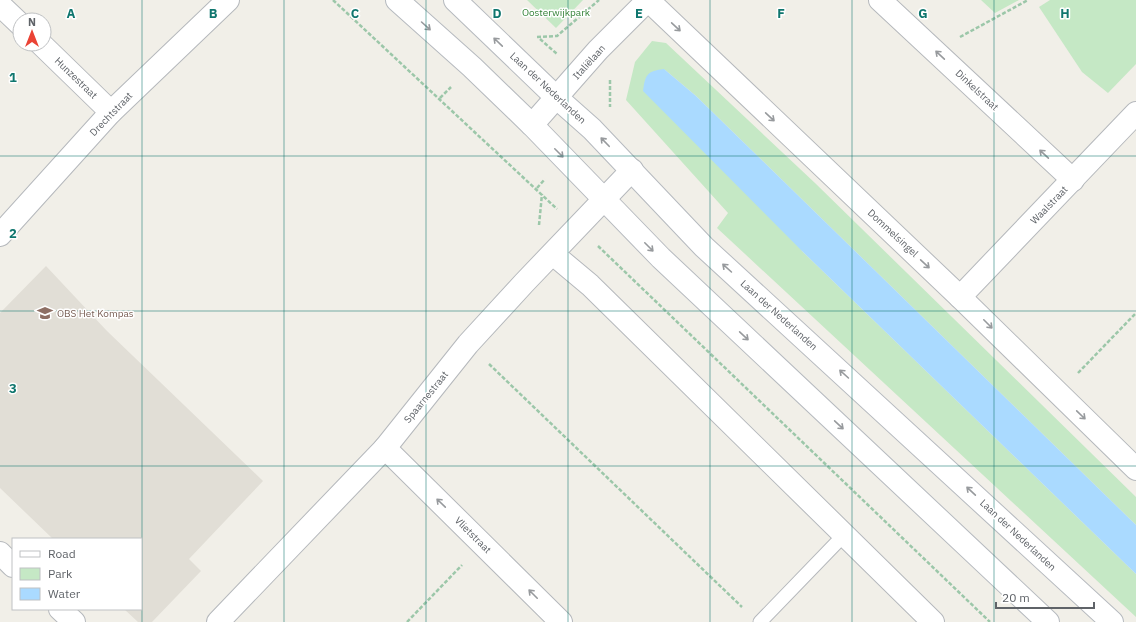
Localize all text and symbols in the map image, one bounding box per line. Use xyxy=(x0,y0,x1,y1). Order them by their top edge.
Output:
text: A xyxy=(67,5,76,22)
text: B xyxy=(209,5,218,22)
text: C xyxy=(351,5,360,22)
text: D xyxy=(492,5,502,22)
text: E xyxy=(635,5,643,22)
text: F xyxy=(777,5,785,22)
text: G xyxy=(918,5,928,22)
text: H xyxy=(1060,5,1070,22)
park label: Oosterwijkpark xyxy=(522,6,591,19)
north arrow xyxy=(12,12,52,52)
text: N xyxy=(28,15,36,29)
one-way arrow xyxy=(420,22,431,31)
one-way arrow xyxy=(671,22,681,32)
one-way arrow xyxy=(493,37,503,46)
street label: Italiëlaan xyxy=(570,42,608,82)
street label: Laan der Nederlanden xyxy=(507,49,589,127)
one-way arrow xyxy=(935,51,945,60)
street label: Hunzestraat xyxy=(52,54,101,102)
street label: Dinkelstraat xyxy=(953,67,1002,114)
text: 1 xyxy=(9,69,17,86)
street label: Drechtstraat xyxy=(87,89,136,139)
one-way arrow xyxy=(765,112,775,121)
one-way arrow xyxy=(600,137,610,147)
one-way arrow xyxy=(555,148,564,158)
one-way arrow xyxy=(1039,149,1050,158)
street label: Waalstraat xyxy=(1028,183,1071,227)
street label: Dommelsingel xyxy=(865,206,921,260)
text: 2 xyxy=(9,225,17,242)
one-way arrow xyxy=(645,242,654,252)
one-way arrow xyxy=(920,259,930,268)
one-way arrow xyxy=(722,263,732,273)
street label: Laan der Nederlanden xyxy=(738,277,820,353)
school or university icon: OBS Het Kompas xyxy=(36,304,54,322)
place label: OBS Het Kompas xyxy=(57,307,134,320)
one-way arrow xyxy=(983,319,993,329)
one-way arrow xyxy=(739,331,749,341)
street label: Spaarnestraat xyxy=(401,368,451,426)
one-way arrow xyxy=(839,370,849,379)
text: 3 xyxy=(9,380,17,397)
one-way arrow xyxy=(1076,410,1086,420)
one-way arrow xyxy=(833,420,843,429)
one-way arrow xyxy=(966,487,976,496)
street label: Laan der Nederlanden xyxy=(977,496,1059,574)
one-way arrow xyxy=(436,498,446,508)
street label: Vlietstraat xyxy=(452,514,494,556)
legend xyxy=(12,538,142,610)
text: Road xyxy=(48,546,76,561)
text: Park xyxy=(48,566,73,581)
scale bar xyxy=(996,584,1094,610)
text: Water xyxy=(48,586,81,601)
one-way arrow xyxy=(528,589,538,599)
text: 20 m xyxy=(1002,590,1030,605)

